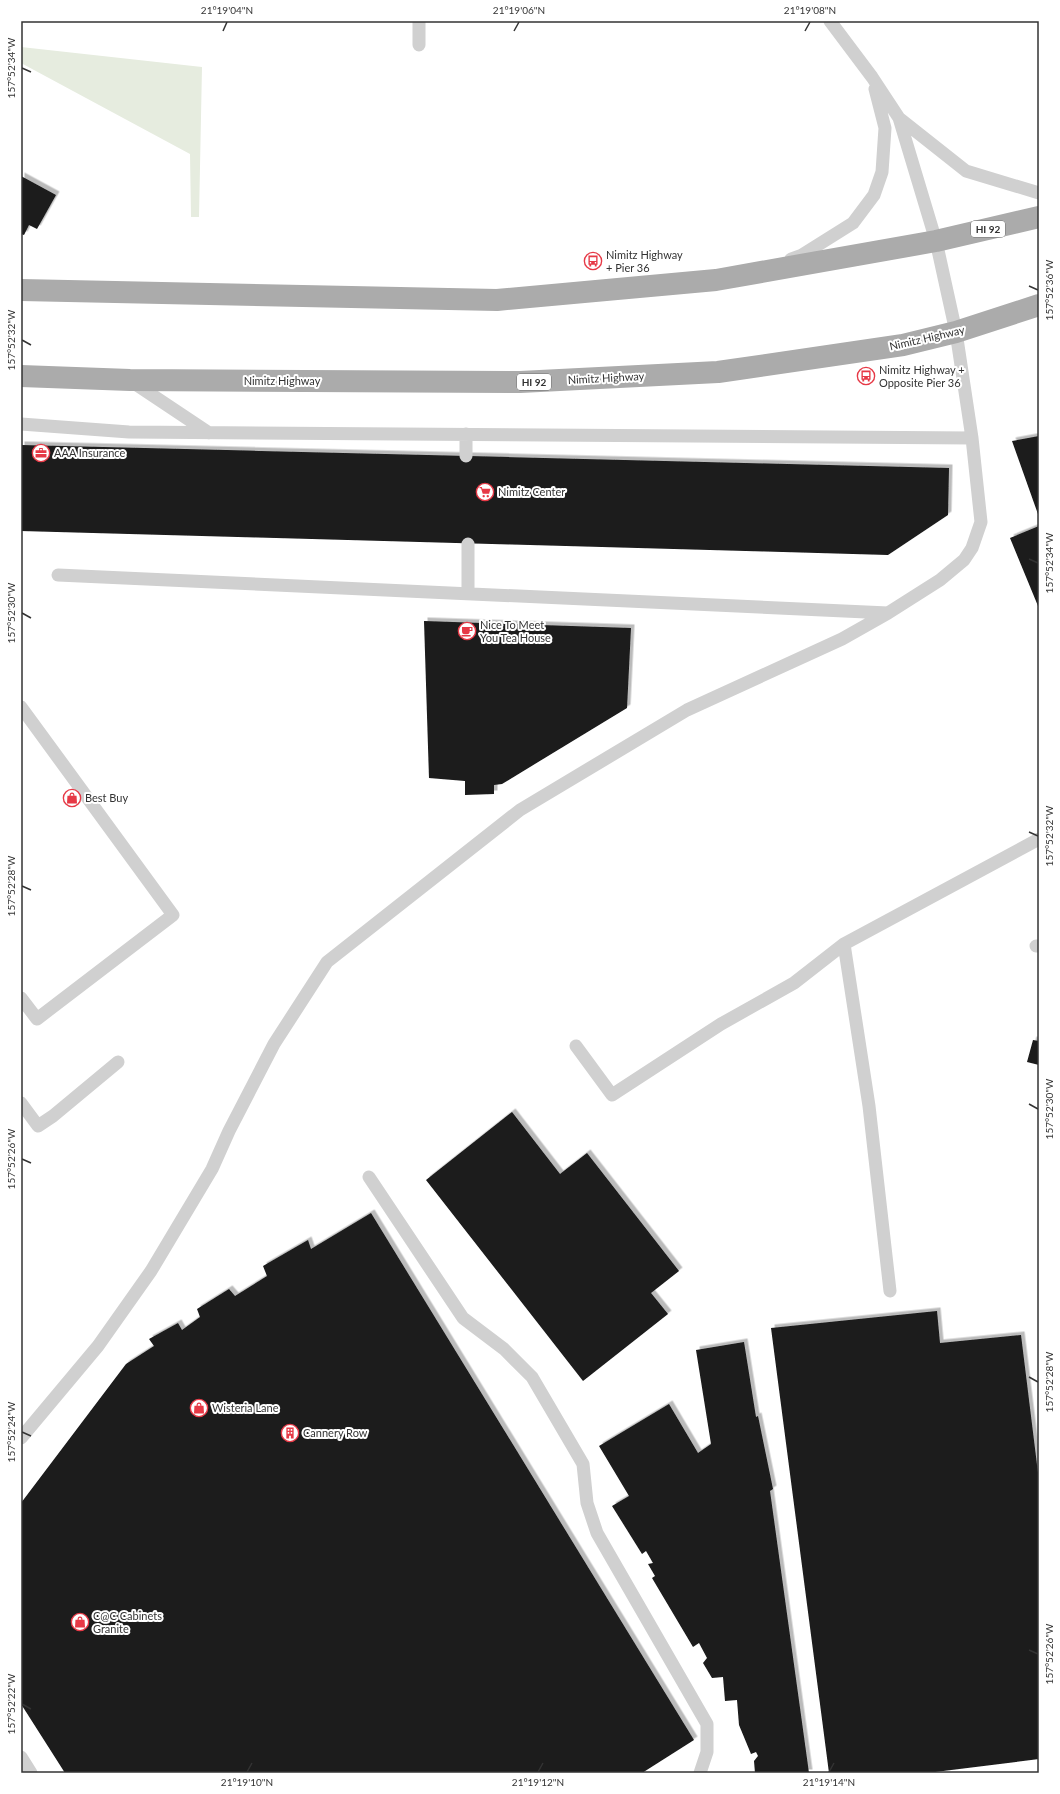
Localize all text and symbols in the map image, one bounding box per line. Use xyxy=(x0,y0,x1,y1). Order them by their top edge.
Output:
text: 21°19'04"N xyxy=(201,4,253,16)
text: 21°19'06"N xyxy=(493,4,545,16)
text: 21°19'08"N xyxy=(784,4,836,16)
text: 157°52'34"W xyxy=(5,37,17,98)
road number: HI 92 xyxy=(971,221,1005,237)
place label: Nimitz Highway + Pier 36 xyxy=(606,248,683,274)
bus stop icon: Nimitz Highway + Pier 36 xyxy=(583,251,603,271)
text: 157°52'36"W xyxy=(1043,259,1055,320)
text: 157°52'32"W xyxy=(5,309,17,370)
street label: Nimitz Highway xyxy=(888,322,966,352)
place label: Nimitz Highway + Opposite Pier 36 xyxy=(879,363,965,389)
bus stop icon: Nimitz Highway + Opposite Pier 36 xyxy=(856,366,876,386)
street label: Nimitz Highway xyxy=(567,369,645,386)
street label: Nimitz Highway xyxy=(244,374,321,387)
road number: HI 92 xyxy=(517,374,551,390)
office icon: AAA Insurance xyxy=(31,443,51,463)
place label: AAA Insurance xyxy=(54,446,125,459)
supermarket icon: Nimitz Center xyxy=(475,482,495,502)
place label: Nimitz Center xyxy=(498,485,565,498)
text: 157°52'34"W xyxy=(1043,532,1055,593)
text: 157°52'30"W xyxy=(5,582,17,643)
place label: Nice To Meet You Tea House xyxy=(480,618,551,644)
cafe icon: Nice To Meet You Tea House xyxy=(457,621,477,641)
shop icon: Best Buy xyxy=(62,788,82,808)
place label: Best Buy xyxy=(85,791,128,804)
text: 157°52'32"W xyxy=(1043,805,1055,866)
text: 157°52'28"W xyxy=(5,855,17,916)
text: 157°52'30"W xyxy=(1043,1078,1055,1139)
text: 157°52'26"W xyxy=(5,1128,17,1189)
text: 157°52'28"W xyxy=(1043,1351,1055,1412)
shop icon: Wisteria Lane xyxy=(189,1398,209,1418)
text: 157°52'24"W xyxy=(5,1401,17,1462)
place label: Wisteria Lane xyxy=(212,1401,279,1414)
building icon: Cannery Row xyxy=(280,1423,300,1443)
place label: Cannery Row xyxy=(303,1426,368,1439)
place label: C@C Cabinets Granite xyxy=(93,1609,162,1635)
shop icon: C@C Cabinets Granite xyxy=(70,1612,90,1632)
text: 157°52'26"W xyxy=(1043,1623,1055,1684)
text: 157°52'22"W xyxy=(5,1673,17,1734)
text: 21°19'10"N xyxy=(221,1776,273,1788)
text: 21°19'12"N xyxy=(512,1776,564,1788)
text: 21°19'14"N xyxy=(803,1776,855,1788)

